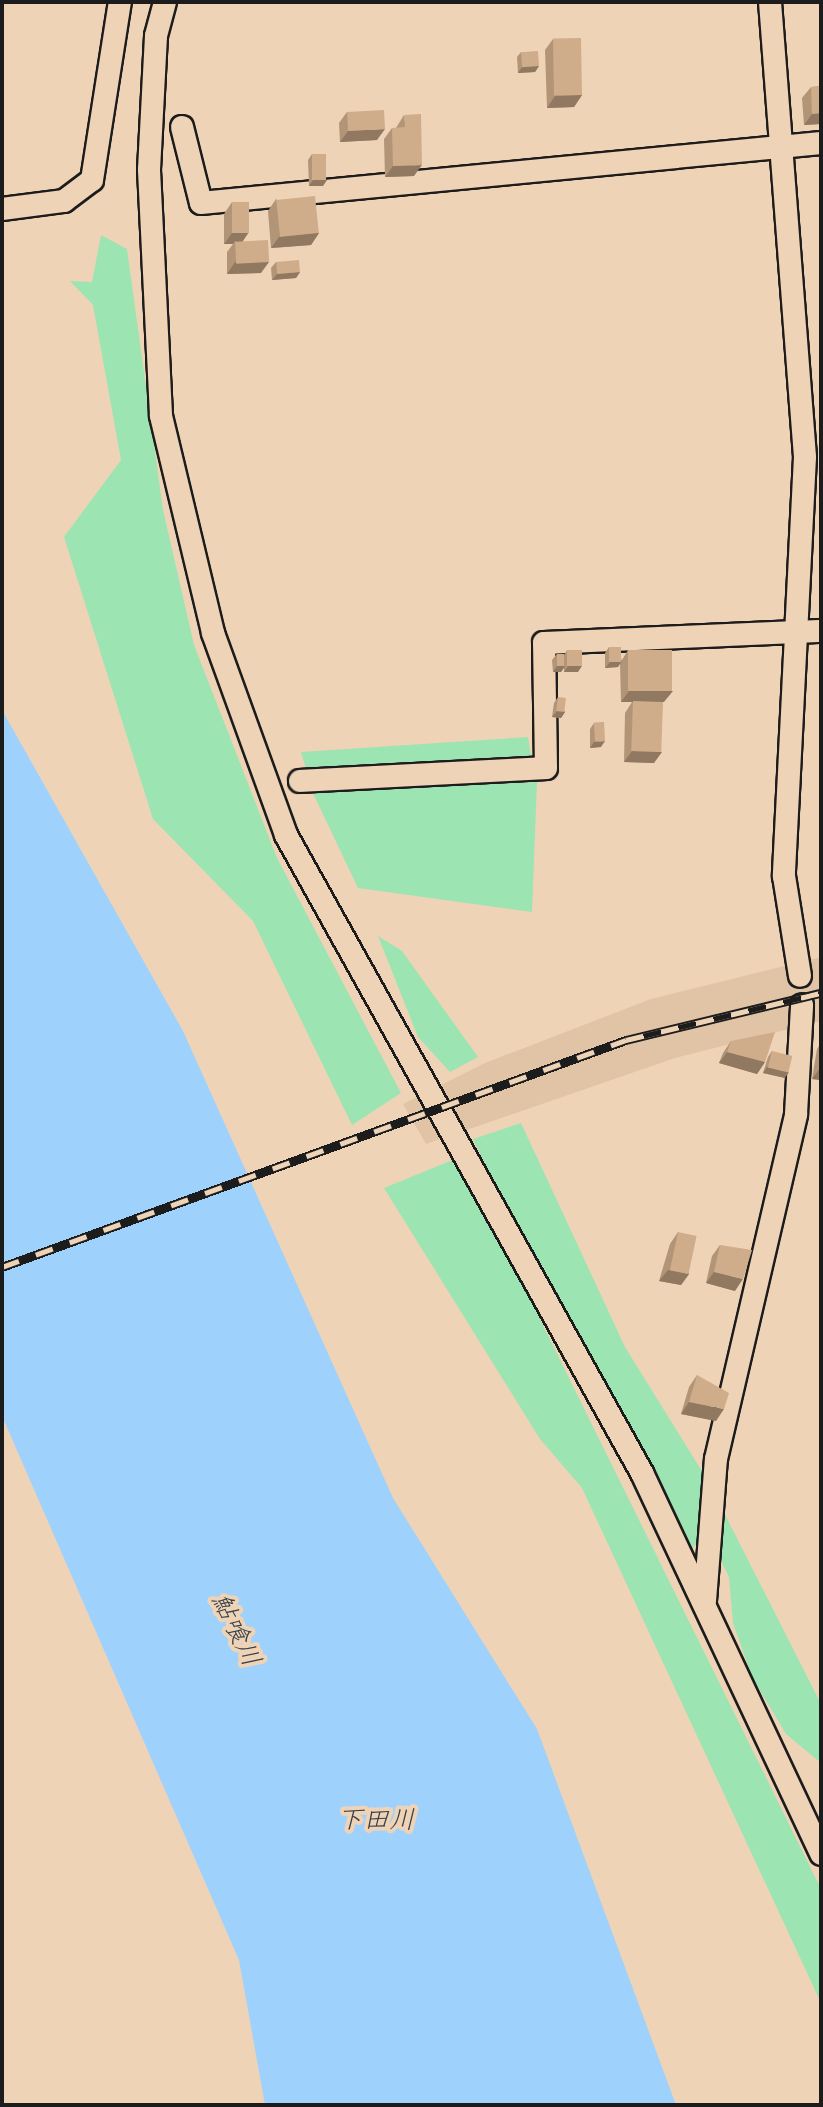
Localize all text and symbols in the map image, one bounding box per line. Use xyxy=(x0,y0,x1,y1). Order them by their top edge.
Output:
water label: 鮎喰川 xyxy=(207,1587,269,1671)
water label: 下田川 xyxy=(337,1802,415,1834)

